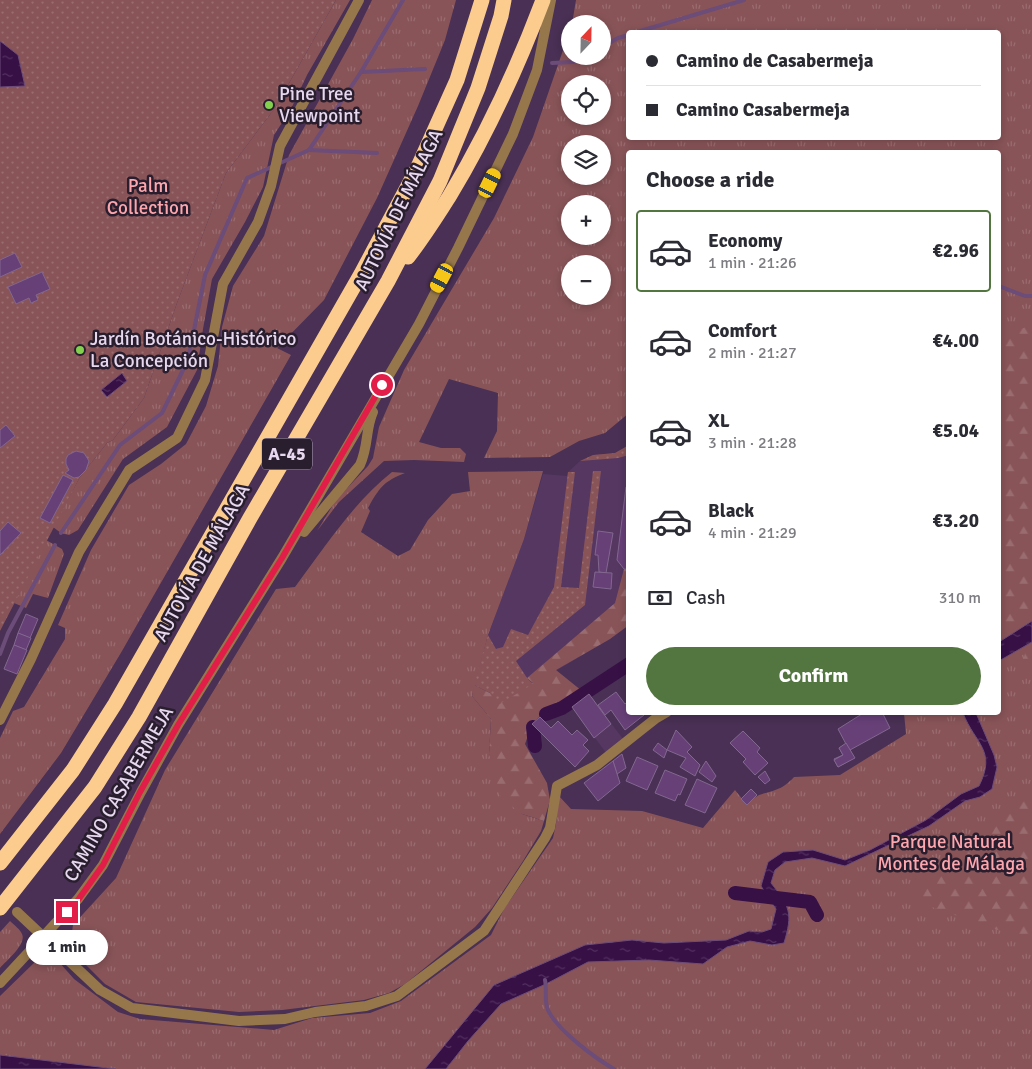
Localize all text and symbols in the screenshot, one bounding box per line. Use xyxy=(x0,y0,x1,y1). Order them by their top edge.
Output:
north arrow xyxy=(561,15,611,65)
map controls xyxy=(561,15,611,305)
text: Camino de Casabermeja xyxy=(676,49,874,73)
button: locate xyxy=(561,75,611,125)
place label: Pine Tree Viewpoint xyxy=(279,82,361,128)
text: Camino Casabermeja xyxy=(676,98,850,122)
marker: Pine Tree Viewpoint xyxy=(263,99,275,111)
street label: AUTOVÍA DE MÁLAGA xyxy=(350,125,449,295)
button: layers xyxy=(561,135,611,185)
car xyxy=(476,166,503,200)
text: Choose a ride xyxy=(646,166,774,193)
park label: Palm Collection xyxy=(107,174,189,220)
button: + xyxy=(561,195,611,245)
icon: car xyxy=(648,229,693,274)
text: Economy xyxy=(708,229,782,253)
text: €2.96 xyxy=(933,239,979,263)
text: 1 min · 21:26 xyxy=(708,253,797,273)
button: − xyxy=(561,255,611,305)
car xyxy=(428,261,455,295)
icon: car xyxy=(648,319,693,364)
text: Comfort xyxy=(708,319,777,343)
place label: Jardín Botánico-Histórico La Concepción xyxy=(90,327,296,373)
text: €4.00 xyxy=(933,329,979,353)
text: 2 min · 21:27 xyxy=(708,343,797,363)
marker: Jardín Botánico-Histórico La Concepción xyxy=(74,344,86,356)
route start xyxy=(371,374,393,396)
icon: car xyxy=(648,409,693,454)
text: XL xyxy=(708,409,730,433)
text: €5.04 xyxy=(933,419,979,443)
text: 3 min · 21:28 xyxy=(708,433,797,453)
road number: A-45 xyxy=(262,438,312,469)
street label: AUTOVÍA DE MÁLAGA xyxy=(149,480,255,646)
icon: car xyxy=(648,499,693,544)
text: Black xyxy=(708,499,754,523)
text: €3.20 xyxy=(933,509,979,533)
text: 4 min · 21:29 xyxy=(708,523,797,543)
icon: cash xyxy=(646,584,674,612)
text: Cash xyxy=(686,586,726,610)
text: 310 m xyxy=(939,588,981,608)
button: Confirm xyxy=(646,647,981,705)
street label: CAMINO CASABERMEJA xyxy=(59,702,179,886)
park label: Parque Natural Montes de Málaga xyxy=(877,830,1025,876)
route end xyxy=(56,901,78,923)
callout: 1 min xyxy=(26,930,108,964)
text: 1 min xyxy=(48,937,86,957)

